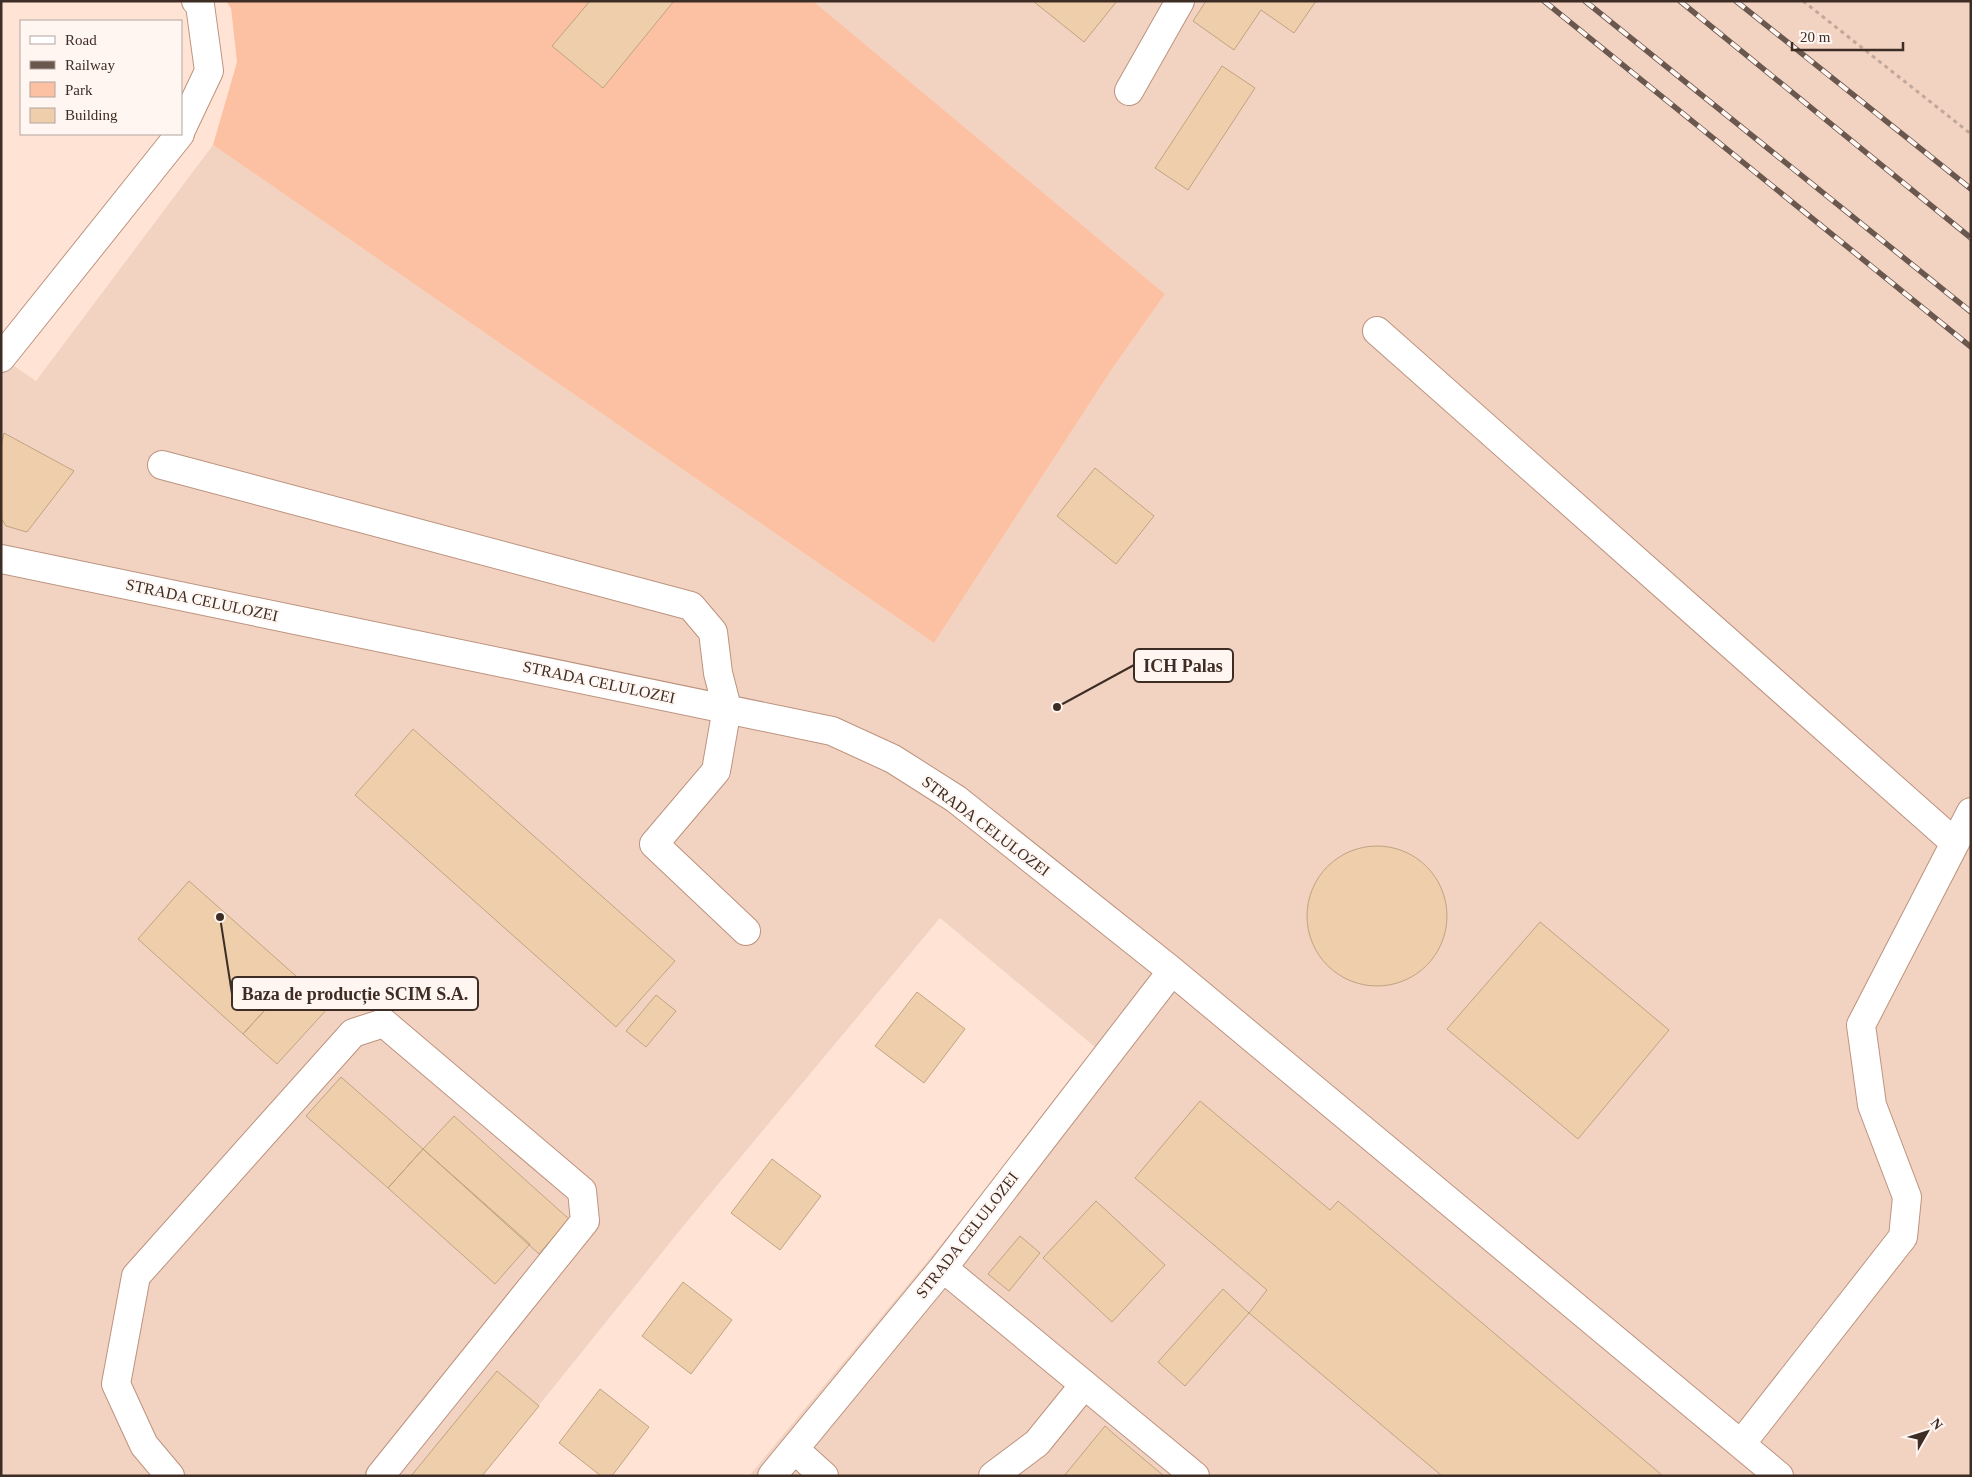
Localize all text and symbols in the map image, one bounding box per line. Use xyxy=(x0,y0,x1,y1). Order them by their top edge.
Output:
legend xyxy=(20,20,182,135)
scale bar xyxy=(1792,20,1903,52)
text: 20 m xyxy=(1800,29,1831,45)
text: Road xyxy=(65,32,97,48)
text: Railway xyxy=(65,57,115,73)
text: Park xyxy=(65,82,93,98)
text: Building xyxy=(65,107,118,123)
street label: STRADA CELULOZEI xyxy=(124,576,280,624)
callout: ICH Palas xyxy=(1134,649,1233,682)
text: ICH Palas xyxy=(1143,656,1223,676)
street label: STRADA CELULOZEI xyxy=(521,658,677,706)
street label: STRADA CELULOZEI xyxy=(919,773,1053,879)
callout: Baza de producție SCIM S.A. xyxy=(232,977,478,1010)
text: Baza de producție SCIM S.A. xyxy=(242,984,468,1005)
street label: STRADA CELULOZEI xyxy=(913,1169,1021,1301)
north arrow xyxy=(1902,1407,1952,1457)
text: N xyxy=(1928,1415,1946,1433)

